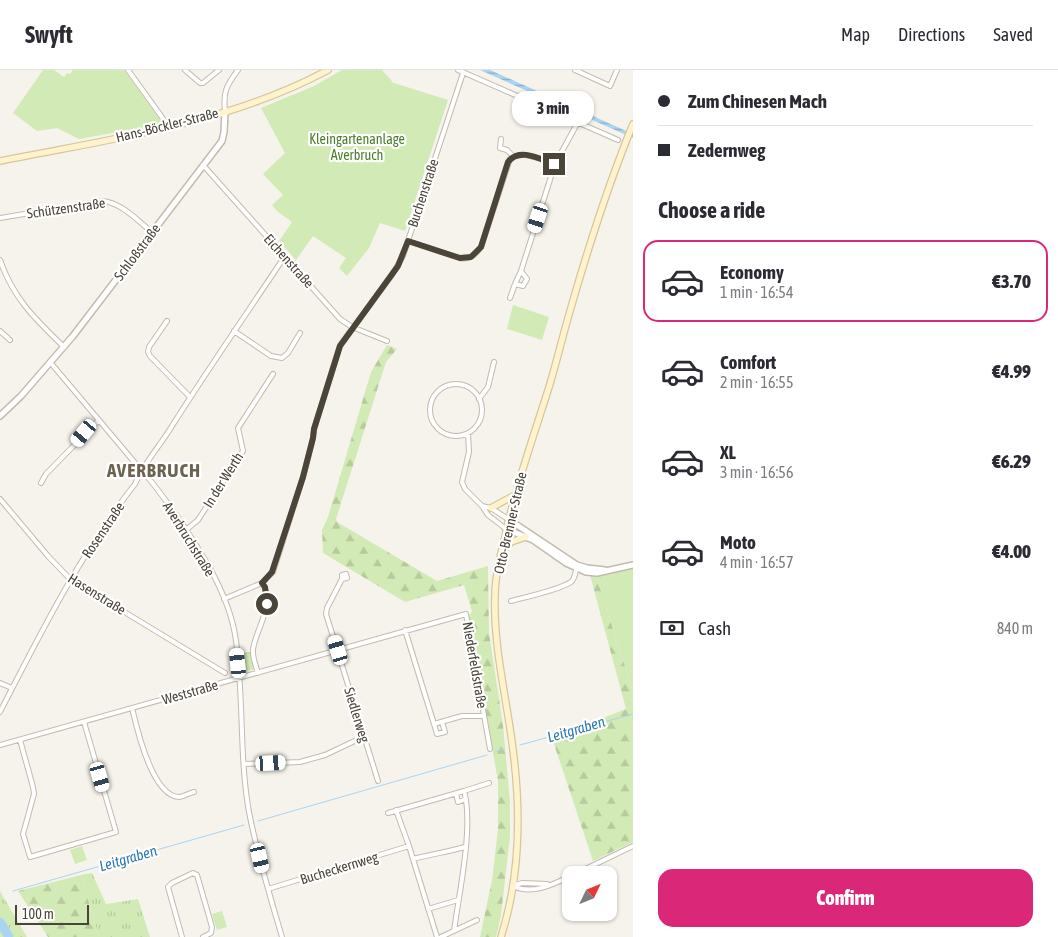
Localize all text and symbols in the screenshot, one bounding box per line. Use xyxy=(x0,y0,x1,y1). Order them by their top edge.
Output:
text: Swyft xyxy=(25,21,73,48)
text: Map xyxy=(841,24,870,45)
text: Directions xyxy=(898,24,965,45)
text: Saved xyxy=(993,24,1033,45)
text: Zum Chinesen Mach xyxy=(688,90,827,112)
callout: 3 min xyxy=(513,92,595,126)
text: 3 min xyxy=(537,99,569,117)
street label: Hans-Böckler-Straße xyxy=(114,105,220,145)
park label: Kleingartenanlage Averbruch xyxy=(309,131,405,163)
text: Zedernweg xyxy=(688,139,765,161)
route end xyxy=(543,153,565,175)
street label: Buchenstraße xyxy=(404,157,442,229)
street label: Schützenstraße xyxy=(26,195,106,221)
text: Choose a ride xyxy=(658,197,765,223)
car xyxy=(526,201,549,235)
street label: Schloßstraße xyxy=(110,220,164,284)
street label: Eichenstraße xyxy=(261,231,317,291)
icon: car xyxy=(660,259,705,304)
text: Economy xyxy=(720,261,784,283)
text: €3.70 xyxy=(992,270,1031,292)
text: 1 min · 16:54 xyxy=(720,283,793,301)
icon: car xyxy=(660,349,705,394)
text: Comfort xyxy=(720,351,776,373)
text: €4.99 xyxy=(992,360,1031,382)
text: 2 min · 16:55 xyxy=(720,373,793,391)
car xyxy=(68,417,99,449)
icon: car xyxy=(660,439,705,484)
text: XL xyxy=(720,441,736,463)
street label: In der Werth xyxy=(200,449,246,511)
text: €6.29 xyxy=(992,450,1031,472)
district label: AVERBRUCH xyxy=(106,459,201,481)
text: 3 min · 16:56 xyxy=(720,463,793,481)
street label: Otto-Brenner-Straße xyxy=(490,470,530,576)
street label: Rosenstraße xyxy=(78,499,128,561)
street label: Averbruchstraße xyxy=(160,499,218,579)
icon: car xyxy=(660,529,705,574)
text: Moto xyxy=(720,531,756,553)
text: €4.00 xyxy=(992,540,1031,562)
text: 4 min · 16:57 xyxy=(720,553,793,571)
street label: Hasenstraße xyxy=(65,570,129,618)
route start xyxy=(256,593,278,615)
icon: cash xyxy=(658,614,686,642)
text: Cash xyxy=(698,617,731,639)
text: 840 m xyxy=(997,619,1033,637)
street label: Niederfeldstraße xyxy=(460,621,490,709)
car xyxy=(326,633,349,667)
car xyxy=(228,647,247,679)
street label: Weststraße xyxy=(160,676,220,708)
street label: Siedlerweg xyxy=(341,686,373,744)
water label: Leitgraben xyxy=(545,713,607,745)
car xyxy=(255,755,286,771)
car xyxy=(88,761,111,793)
water label: Leitgraben xyxy=(97,842,159,874)
car xyxy=(249,842,270,874)
street label: Bucheckernweg xyxy=(298,849,380,887)
north arrow xyxy=(562,866,618,921)
map controls xyxy=(562,866,617,921)
button: Confirm xyxy=(658,869,1033,927)
scale bar xyxy=(15,902,89,925)
text: 100 m xyxy=(22,906,54,922)

